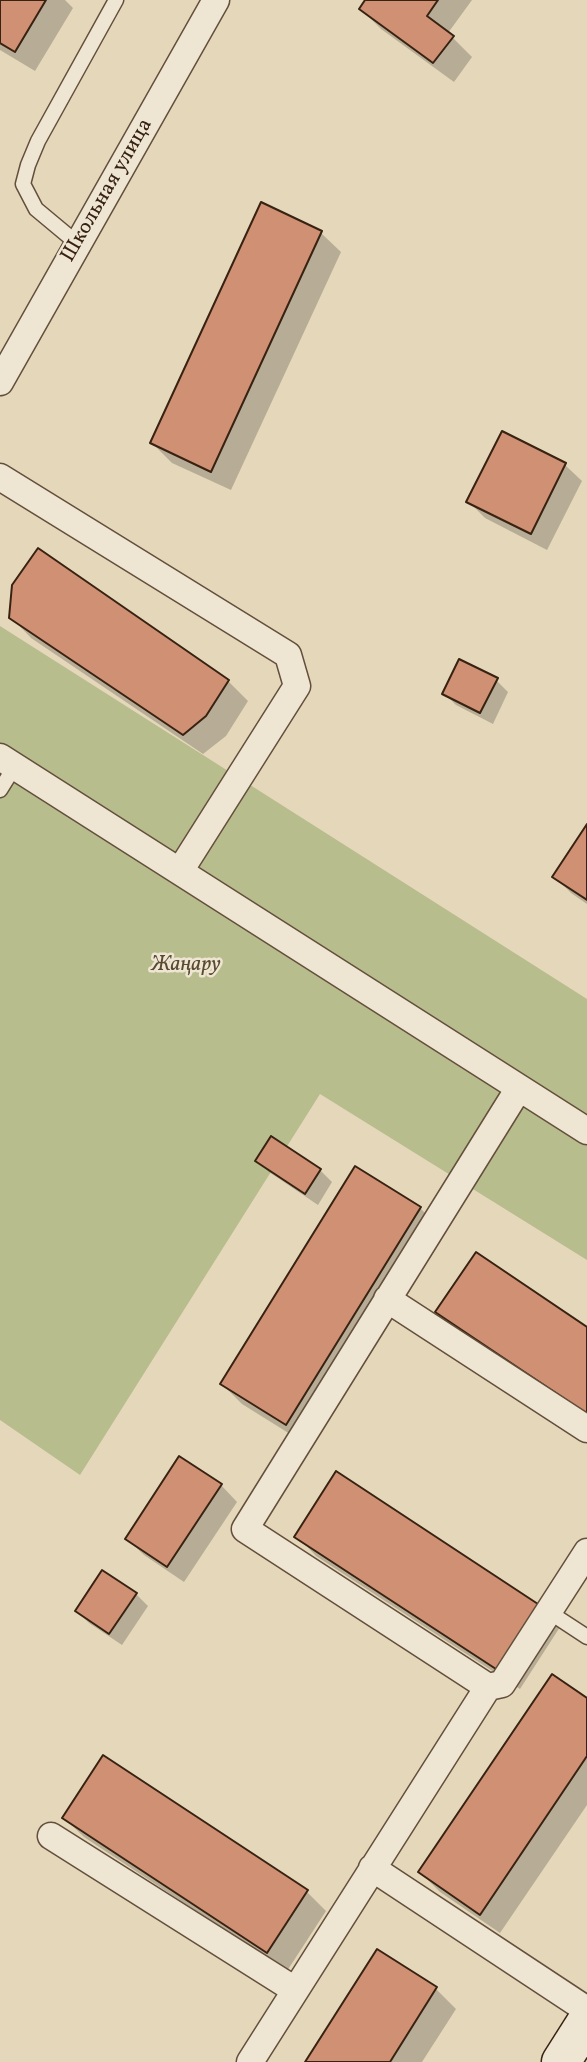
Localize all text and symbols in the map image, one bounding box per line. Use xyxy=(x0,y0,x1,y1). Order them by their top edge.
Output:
street label: Школьная улица xyxy=(57,115,159,267)
park label: Жаңару xyxy=(151,953,221,979)

